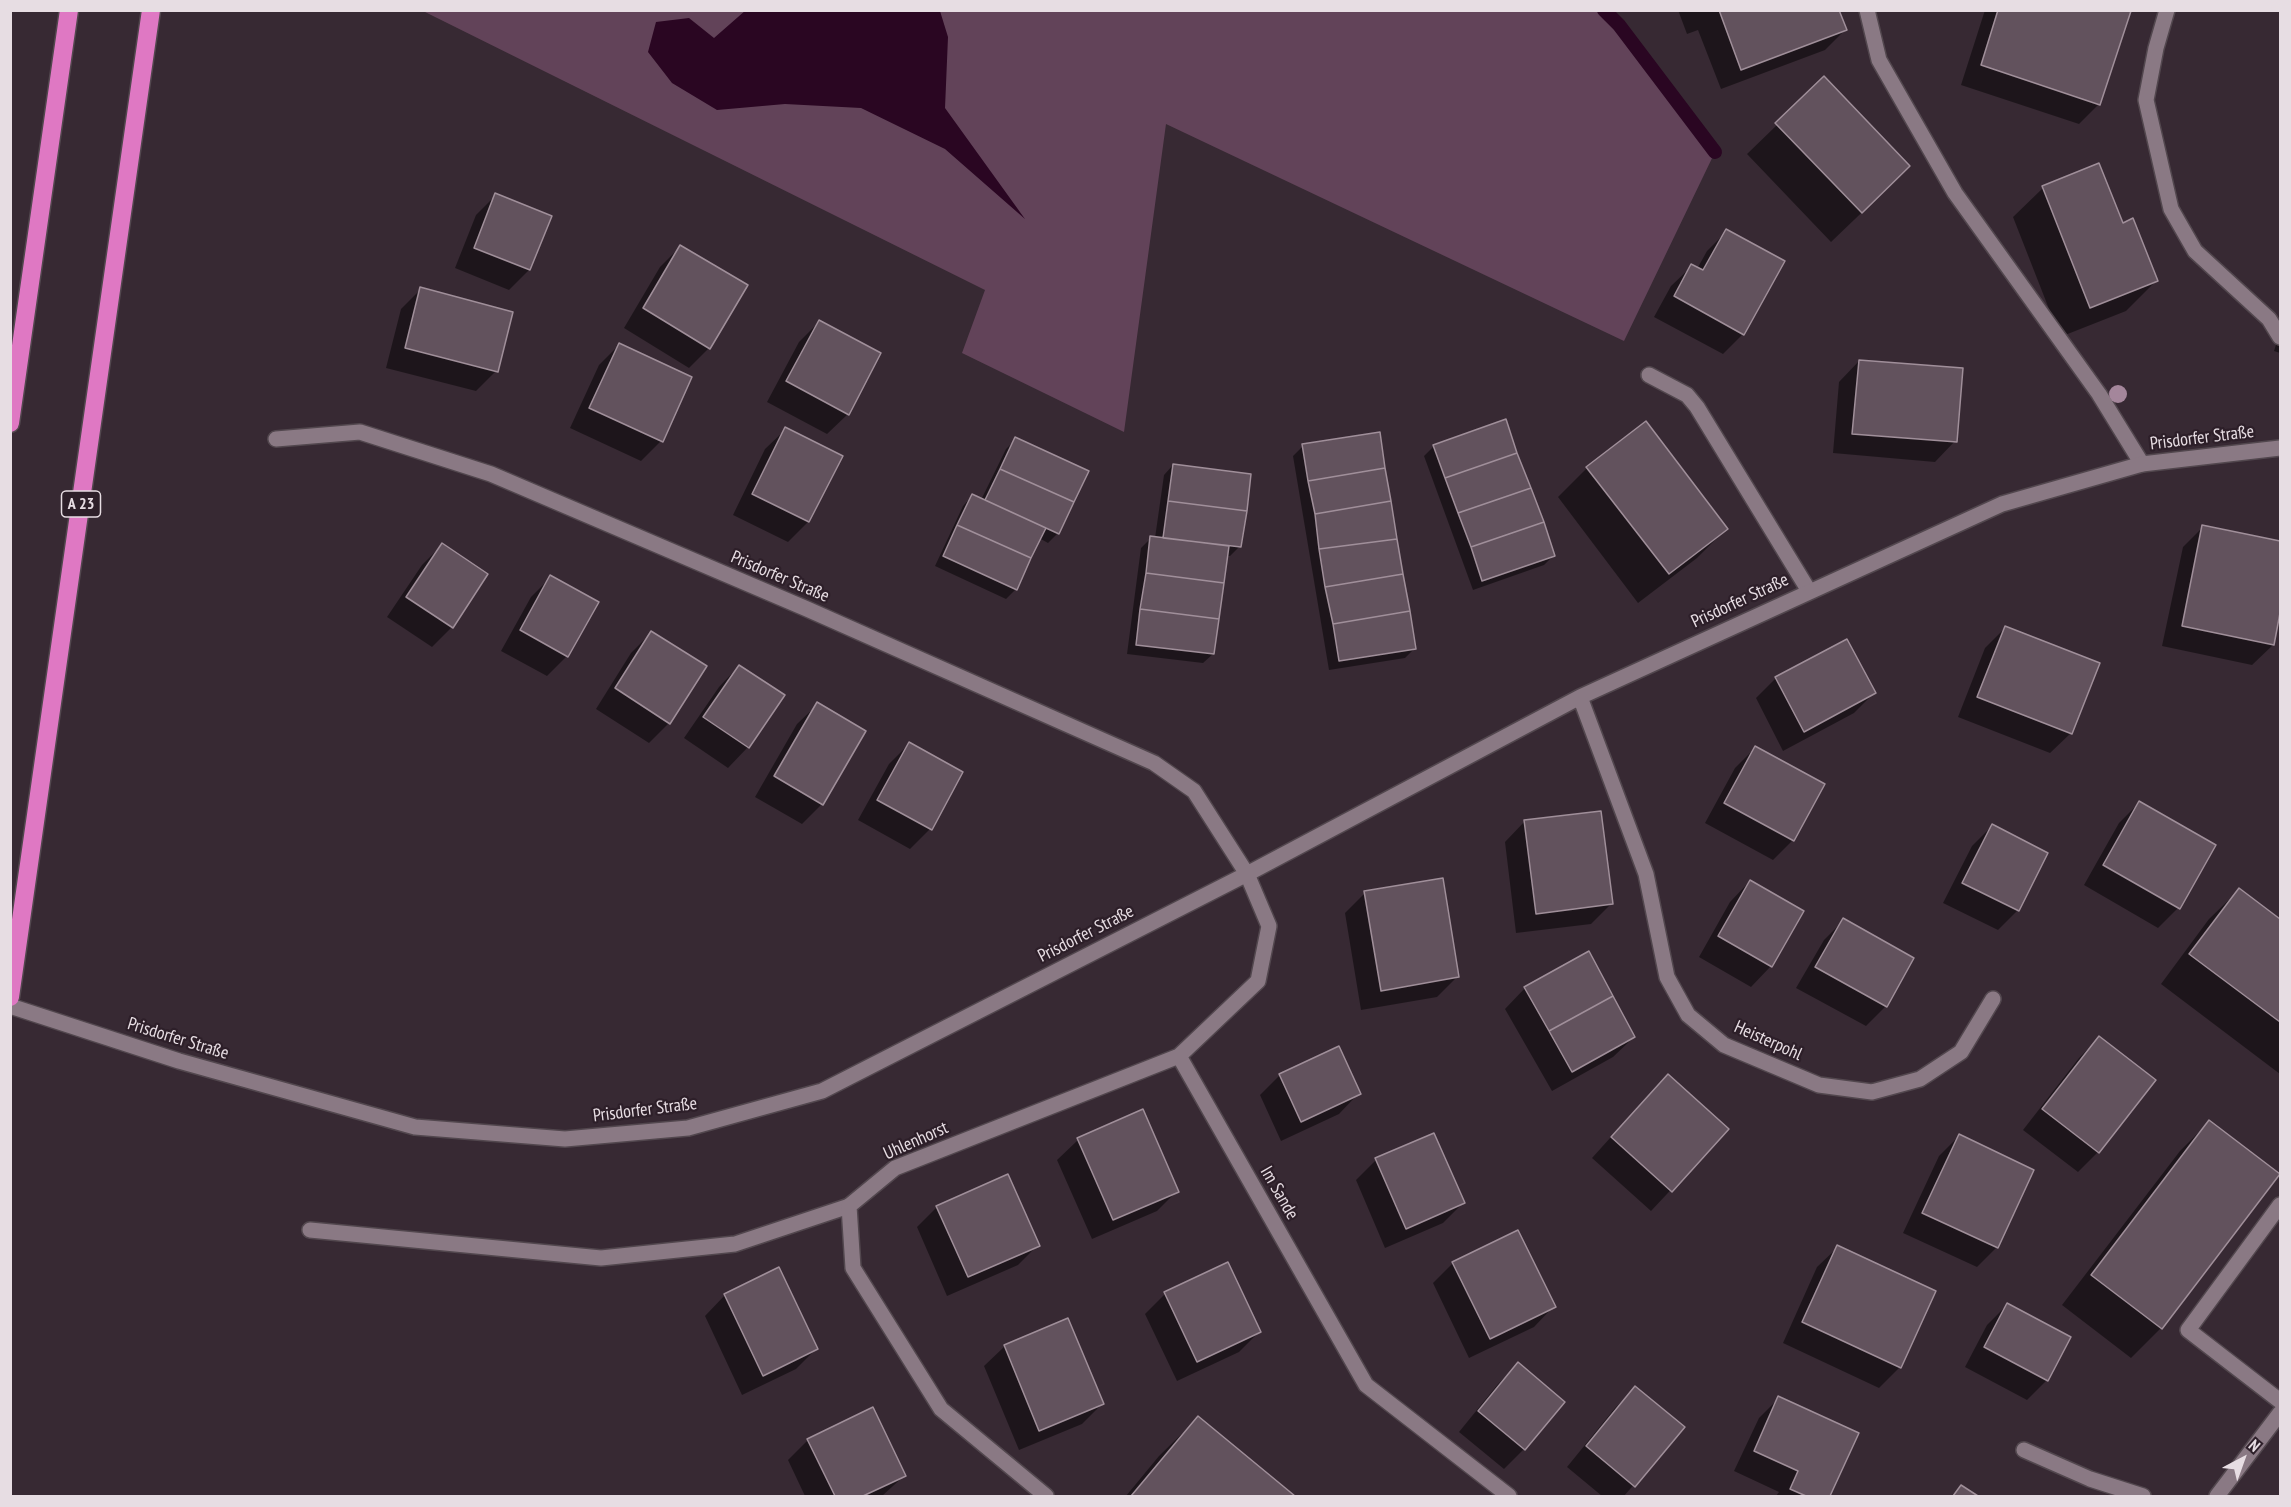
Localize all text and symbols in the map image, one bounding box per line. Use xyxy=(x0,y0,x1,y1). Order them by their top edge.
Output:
street label: Prisdorfer Straße xyxy=(2149,421,2255,455)
road number: A 23 xyxy=(62,491,100,517)
street label: Prisdorfer Straße xyxy=(728,547,832,607)
street label: Prisdorfer Straße xyxy=(1688,569,1792,633)
street label: Prisdorfer Straße xyxy=(1034,901,1138,967)
street label: Prisdorfer Straße xyxy=(125,1013,231,1065)
street label: Heisterpohl xyxy=(1731,1016,1805,1066)
street label: Prisdorfer Straße xyxy=(592,1093,698,1127)
street label: Uhlenhorst xyxy=(880,1117,952,1165)
street label: Im Sande xyxy=(1255,1163,1303,1223)
north arrow xyxy=(2213,1429,2273,1489)
text: N xyxy=(2245,1435,2265,1456)

